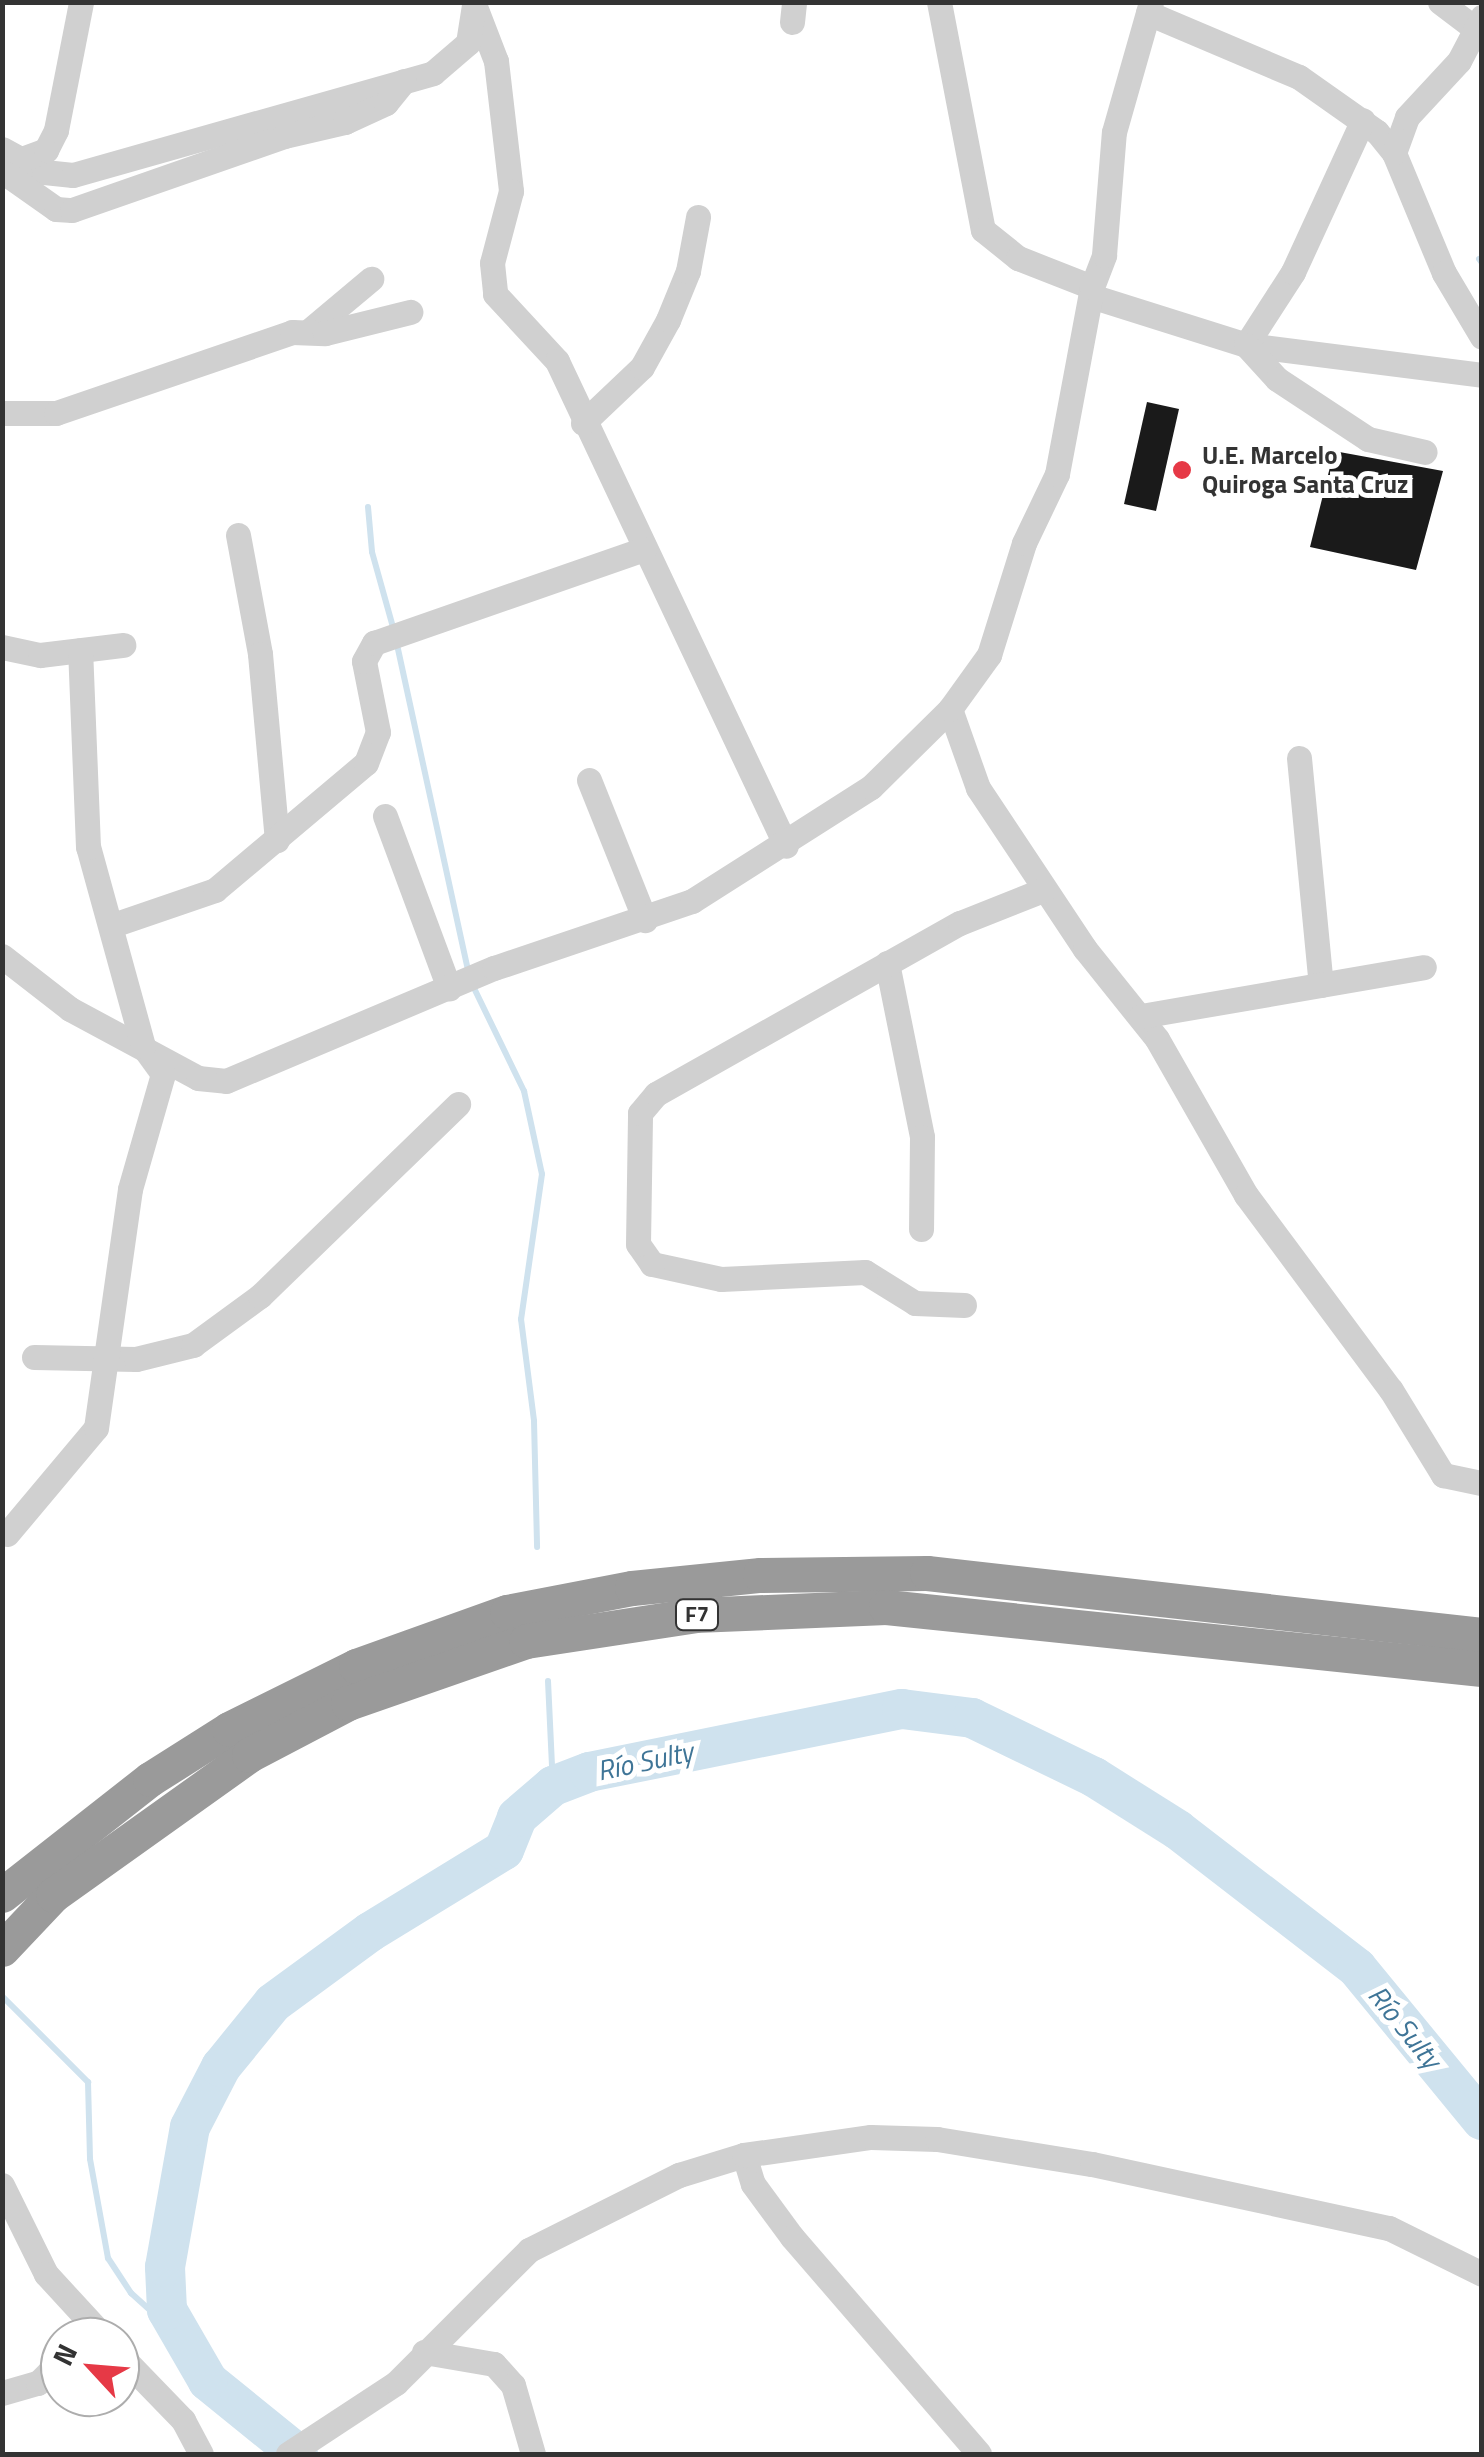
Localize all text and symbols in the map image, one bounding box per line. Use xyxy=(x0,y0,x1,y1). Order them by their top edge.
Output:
place label: U.E. Marcelo Quiroga Santa Cruz xyxy=(1202,441,1408,500)
marker: U.E. Marcelo Quiroga Santa Cruz xyxy=(1171,459,1193,481)
road number: F7 xyxy=(674,1598,720,1632)
water label: Río Sulty xyxy=(594,1734,696,1788)
water label: Río Sulty xyxy=(1361,1979,1449,2075)
north arrow xyxy=(40,2317,140,2417)
text: N xyxy=(41,2336,88,2373)

